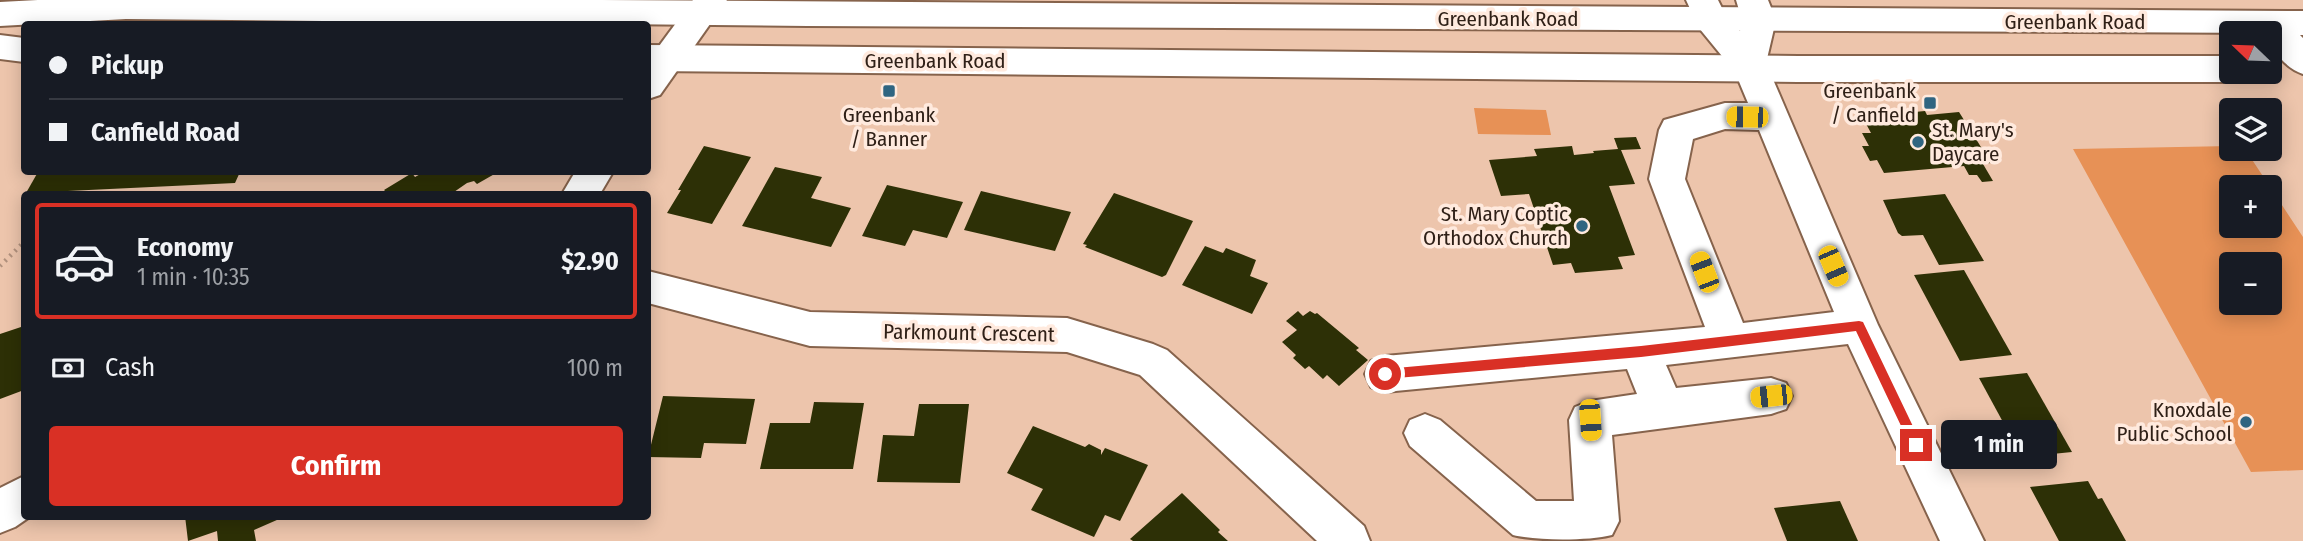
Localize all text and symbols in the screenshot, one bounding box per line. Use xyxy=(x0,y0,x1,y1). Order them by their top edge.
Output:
street label: Greenbank Road xyxy=(1437,6,1579,32)
street label: Greenbank Road xyxy=(2004,9,2146,35)
north arrow xyxy=(2219,21,2282,84)
map controls xyxy=(2219,21,2282,315)
street label: Greenbank Road xyxy=(864,48,1006,74)
text: Pickup xyxy=(91,50,164,81)
place label: Greenbank / Canfield xyxy=(1823,78,1916,128)
marker: Greenbank / Banner xyxy=(881,83,897,99)
marker: Greenbank / Canfield xyxy=(1922,95,1938,111)
button: layers xyxy=(2219,98,2282,161)
place label: Greenbank / Banner xyxy=(843,102,936,152)
car xyxy=(1726,106,1769,128)
text: Canfield Road xyxy=(91,117,240,148)
place label: St. Mary's Daycare xyxy=(1932,117,2014,167)
marker: St. Mary's Daycare xyxy=(1910,134,1926,150)
button: + xyxy=(2219,175,2282,238)
place label: St. Mary Coptic Orthodox Church xyxy=(1423,201,1568,251)
marker: St. Mary Coptic Orthodox Church xyxy=(1574,218,1590,234)
icon: car xyxy=(53,230,116,293)
text: Economy xyxy=(137,232,233,263)
car xyxy=(1816,243,1851,289)
text: $2.90 xyxy=(561,246,619,277)
car xyxy=(1687,249,1722,295)
button: − xyxy=(2219,252,2282,315)
text: 1 min · 10:35 xyxy=(137,263,250,291)
street label: Parkmount Crescent xyxy=(883,319,1055,347)
icon: cash xyxy=(49,349,87,387)
text: Cash xyxy=(105,352,155,383)
text: 100 m xyxy=(567,354,623,382)
route start xyxy=(1369,358,1401,390)
car xyxy=(1750,383,1793,409)
place label: Knoxdale Public School xyxy=(2117,397,2232,447)
car xyxy=(1579,398,1602,442)
marker: Knoxdale Public School xyxy=(2238,414,2254,430)
callout: 1 min xyxy=(1940,420,2056,470)
button: Confirm xyxy=(49,426,623,506)
route end xyxy=(1900,429,1932,461)
text: 1 min xyxy=(1974,430,2024,458)

